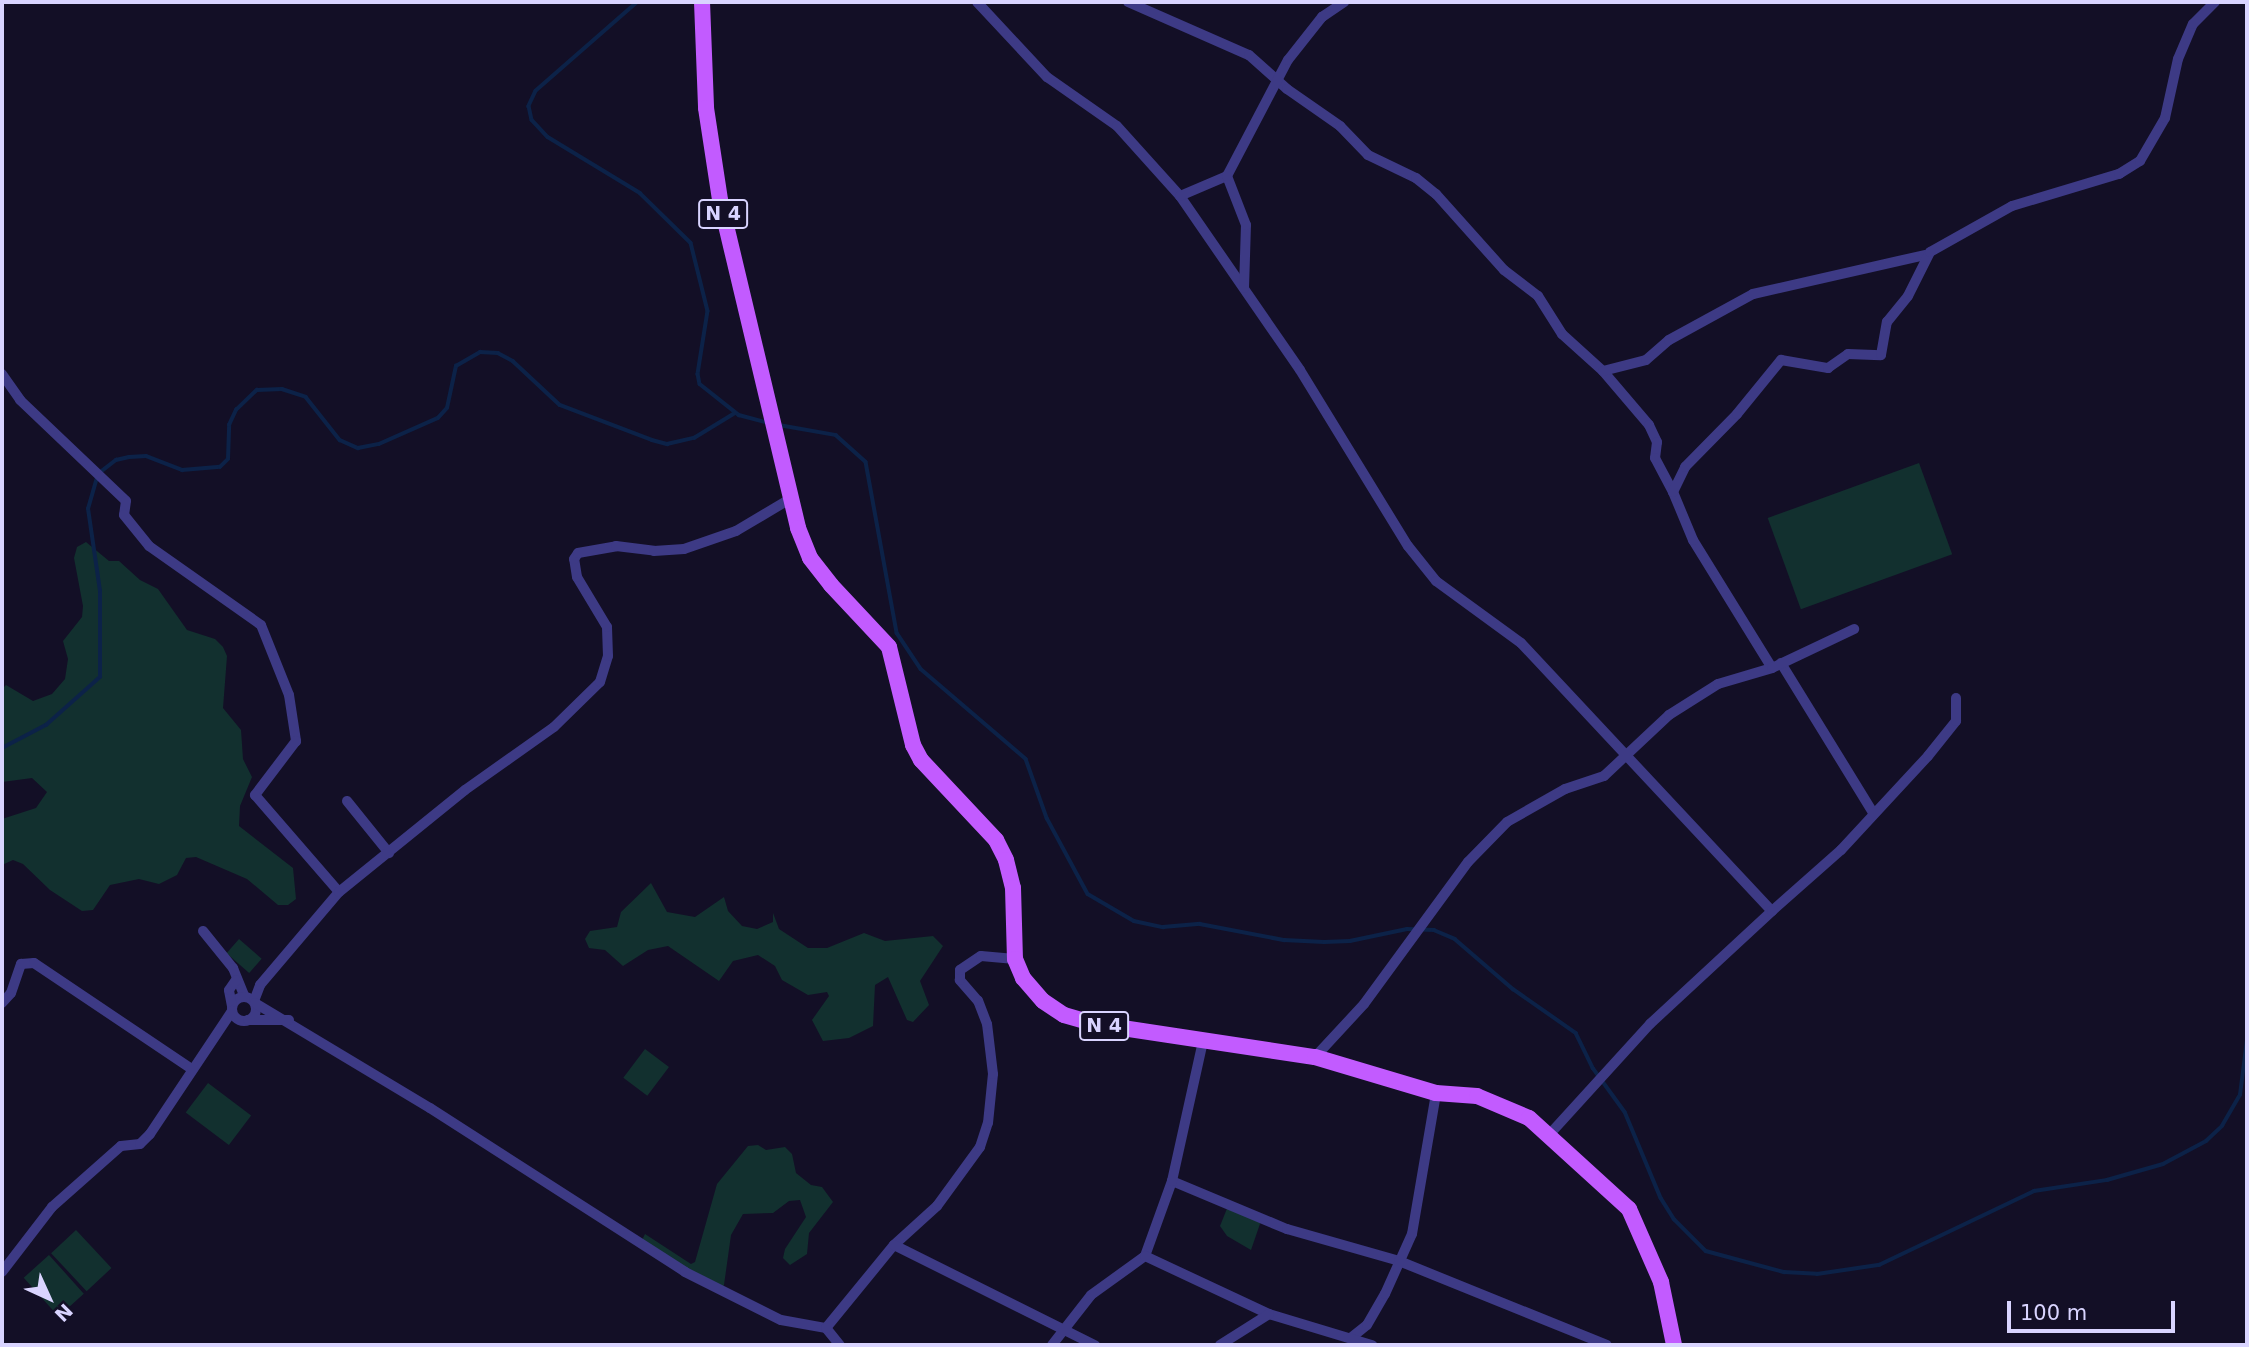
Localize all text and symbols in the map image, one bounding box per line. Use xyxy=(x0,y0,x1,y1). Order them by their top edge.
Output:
road number: N 4 xyxy=(697,198,749,230)
road number: N 4 xyxy=(1078,1010,1130,1042)
north arrow xyxy=(14,1263,84,1333)
scale bar xyxy=(2011,1288,2179,1332)
text: N xyxy=(50,1299,77,1326)
text: 100 m xyxy=(2020,1301,2087,1325)

